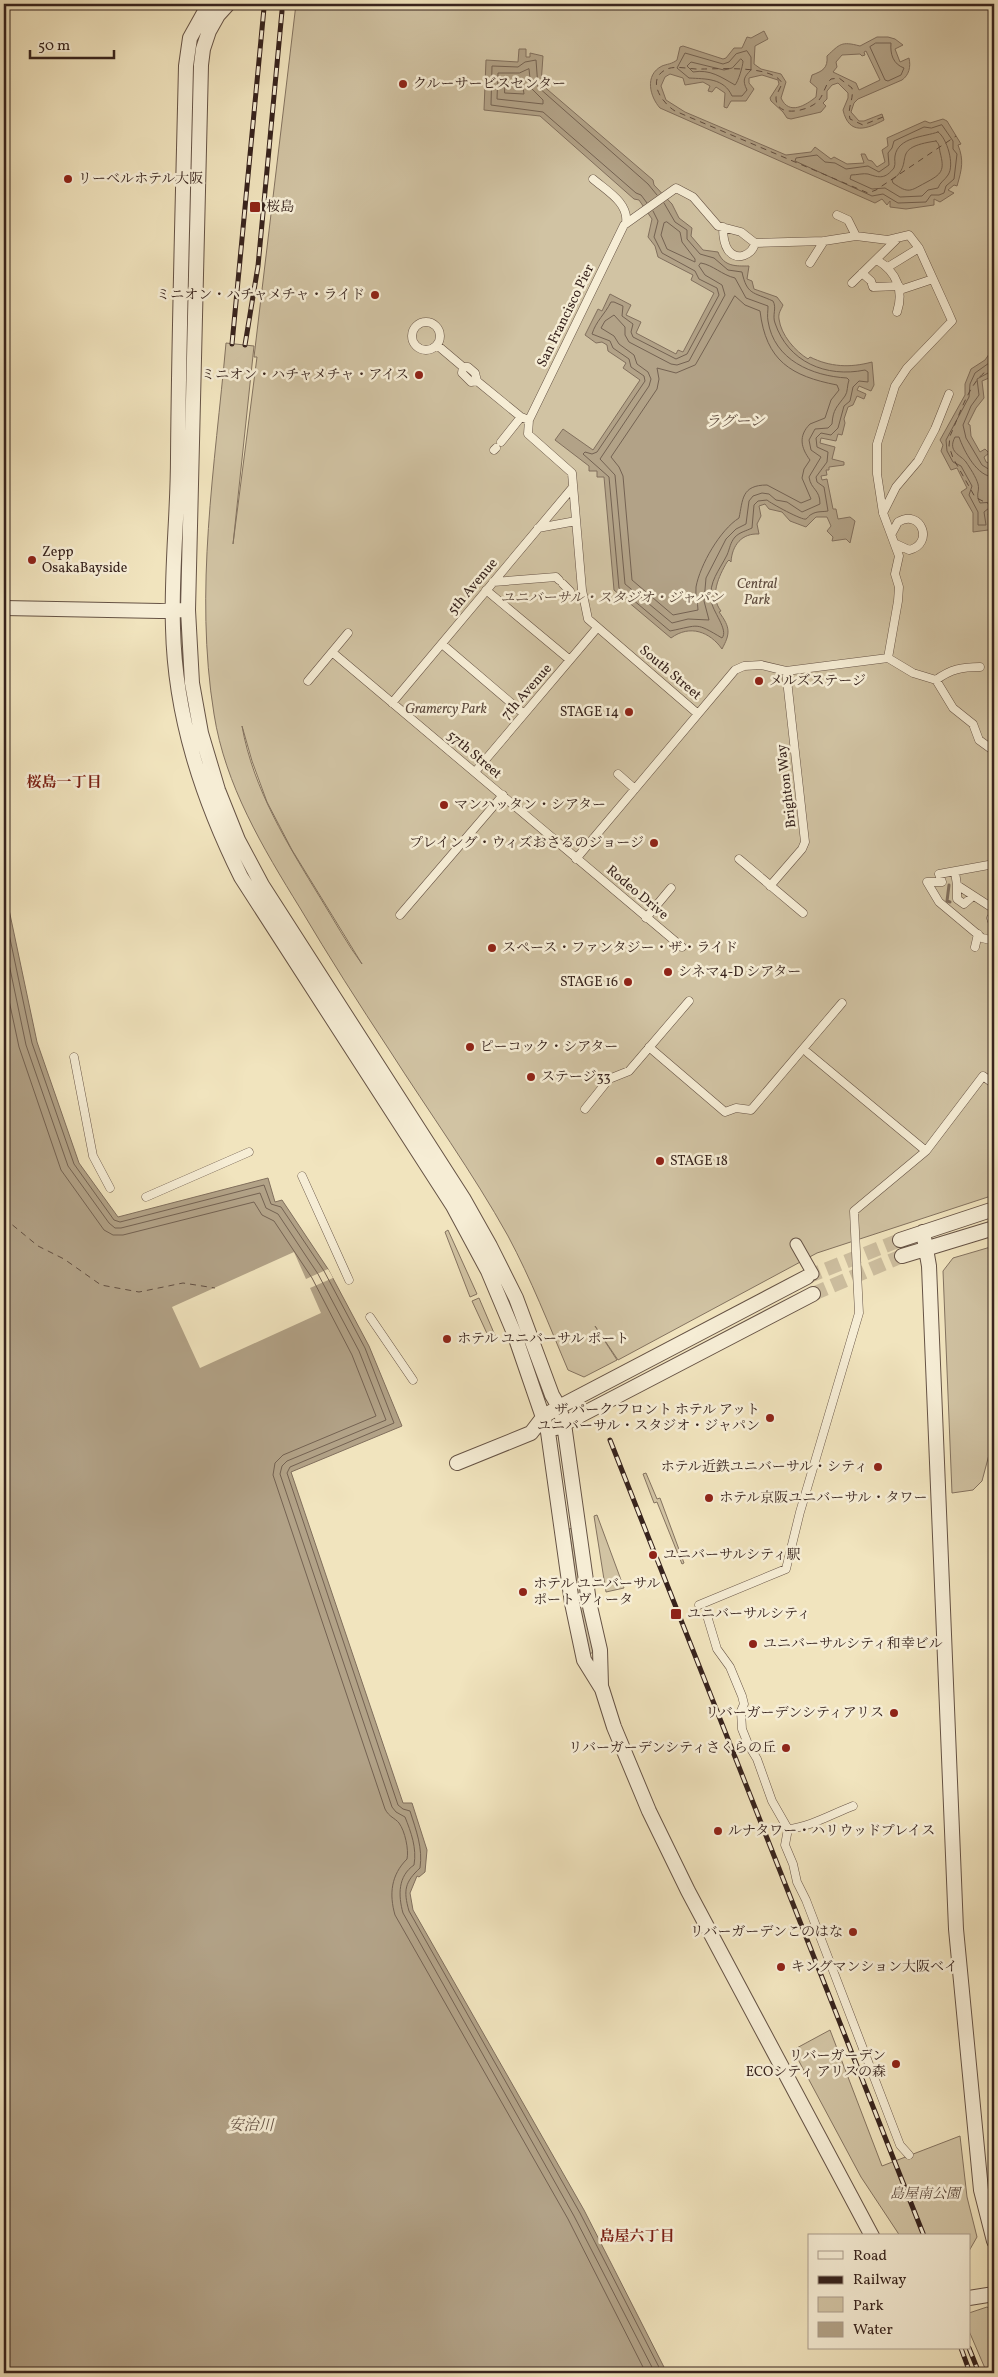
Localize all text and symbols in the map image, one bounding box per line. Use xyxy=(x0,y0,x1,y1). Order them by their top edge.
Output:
scale bar xyxy=(30,28,114,60)
text: 50 m xyxy=(38,36,70,57)
place label: クルーサービスセンター xyxy=(413,75,566,94)
marker: クルーサービスセンター xyxy=(397,78,409,90)
place label: リーベルホテル大阪 xyxy=(78,170,203,189)
marker: リーベルホテル大阪 xyxy=(62,173,74,185)
place label: 桜島 xyxy=(266,198,294,217)
marker: 桜島 xyxy=(248,200,262,214)
street label: San Francisco Pier xyxy=(533,261,599,371)
place label: ミニオン・ハチャメチャ・ライド xyxy=(156,286,365,305)
marker: ミニオン・ハチャメチャ・ライド xyxy=(369,289,381,301)
place label: ミニオン・ハチャメチャ・アイス xyxy=(201,366,409,385)
marker: ミニオン・ハチャメチャ・アイス xyxy=(413,369,425,381)
water label: ラグーン xyxy=(705,412,766,433)
place label: Zepp OsakaBayside xyxy=(42,543,128,578)
marker: Zepp OsakaBayside xyxy=(26,554,38,566)
street label: 5th Avenue xyxy=(444,554,503,619)
park label: Central Park xyxy=(737,575,778,610)
park label: ユニバーサル・スタジオ・ジャパン xyxy=(500,589,725,608)
street label: South Street xyxy=(635,641,705,705)
street label: 7th Avenue xyxy=(497,660,557,724)
place label: メルズステージ xyxy=(769,672,866,691)
marker: メルズステージ xyxy=(753,675,765,687)
park label: Gramercy Park xyxy=(405,700,488,719)
place label: STAGE 14 xyxy=(560,703,619,722)
marker: STAGE 14 xyxy=(623,706,635,718)
street label: 57th Street xyxy=(443,726,506,784)
street label: Brighton Way xyxy=(772,743,802,829)
district label: 桜島一丁目 xyxy=(26,773,102,794)
place label: マンハッタン・シアター xyxy=(454,796,606,815)
marker: マンハッタン・シアター xyxy=(438,799,450,811)
place label: プレイング・ウィズおさるのジョージ xyxy=(409,834,644,853)
marker: プレイング・ウィズおさるのジョージ xyxy=(648,837,660,849)
street label: Rodeo Drive xyxy=(602,861,672,925)
place label: スペース・ファンタジー・ザ・ライド xyxy=(502,939,738,958)
marker: スペース・ファンタジー・ザ・ライド xyxy=(486,942,498,954)
place label: シネマ4-D シアター xyxy=(678,963,801,982)
marker: シネマ4-D シアター xyxy=(662,966,674,978)
place label: STAGE 16 xyxy=(560,973,618,992)
marker: STAGE 16 xyxy=(622,976,634,988)
place label: ピーコック・シアター xyxy=(480,1038,618,1057)
marker: ピーコック・シアター xyxy=(464,1041,476,1053)
place label: ステージ33 xyxy=(541,1068,611,1087)
marker: ステージ33 xyxy=(525,1071,537,1083)
place label: STAGE 18 xyxy=(670,1152,728,1171)
marker: STAGE 18 xyxy=(654,1155,666,1167)
place label: ホテル ユニバーサル ポート xyxy=(457,1330,629,1349)
marker: ホテル ユニバーサル ポート xyxy=(441,1333,453,1345)
place label: ザ パーク フロント ホテル アット ユニバーサル・スタジオ・ジャパン xyxy=(537,1401,760,1436)
marker: ザ パーク フロント ホテル アット ユニバーサル・スタジオ・ジャパン xyxy=(764,1412,776,1424)
place label: ホテル近鉄ユニバーサル・シティ xyxy=(661,1458,868,1477)
marker: ホテル近鉄ユニバーサル・シティ xyxy=(872,1461,884,1473)
place label: ホテル京阪ユニバーサル・タワー xyxy=(719,1489,928,1508)
marker: ホテル京阪ユニバーサル・タワー xyxy=(703,1492,715,1504)
place label: ユニバーサルシティ駅 xyxy=(663,1546,801,1565)
marker: ユニバーサルシティ駅 xyxy=(647,1549,659,1561)
place label: ホテル ユニバーサル ポート ヴィータ xyxy=(533,1575,660,1610)
marker: ホテル ユニバーサル ポート ヴィータ xyxy=(517,1586,529,1598)
place label: ユニバーサルシティ xyxy=(687,1605,811,1624)
marker: ユニバーサルシティ xyxy=(669,1607,683,1621)
place label: ユニバーサルシティ和幸ビル xyxy=(763,1635,943,1654)
marker: ユニバーサルシティ和幸ビル xyxy=(747,1638,759,1650)
place label: リバーガーデンシティアリス xyxy=(705,1704,884,1723)
marker: リバーガーデンシティアリス xyxy=(888,1707,900,1719)
place label: リバーガーデンシティさくらの丘 xyxy=(568,1739,776,1758)
marker: リバーガーデンシティさくらの丘 xyxy=(780,1742,792,1754)
place label: ルナタワー・ハリウッドプレイス xyxy=(728,1822,935,1841)
marker: ルナタワー・ハリウッドプレイス xyxy=(712,1825,724,1837)
place label: リバーガーデンこのはな xyxy=(690,1923,843,1942)
marker: リバーガーデンこのはな xyxy=(847,1926,859,1938)
place label: キングマンション大阪ベイ xyxy=(791,1958,958,1977)
marker: キングマンション大阪ベイ xyxy=(775,1961,787,1973)
place label: リバーガーデン ECOシティ アリスの森 xyxy=(746,2047,886,2082)
marker: リバーガーデン ECOシティ アリスの森 xyxy=(890,2058,902,2070)
water label: 安治川 xyxy=(228,2116,275,2137)
park label: 島屋南公園 xyxy=(890,2185,962,2204)
district label: 島屋六丁目 xyxy=(599,2227,675,2248)
legend xyxy=(808,2234,970,2350)
text: Road xyxy=(853,2246,887,2267)
text: Railway xyxy=(853,2270,906,2291)
text: Park xyxy=(853,2296,884,2317)
text: Water xyxy=(853,2320,893,2341)

